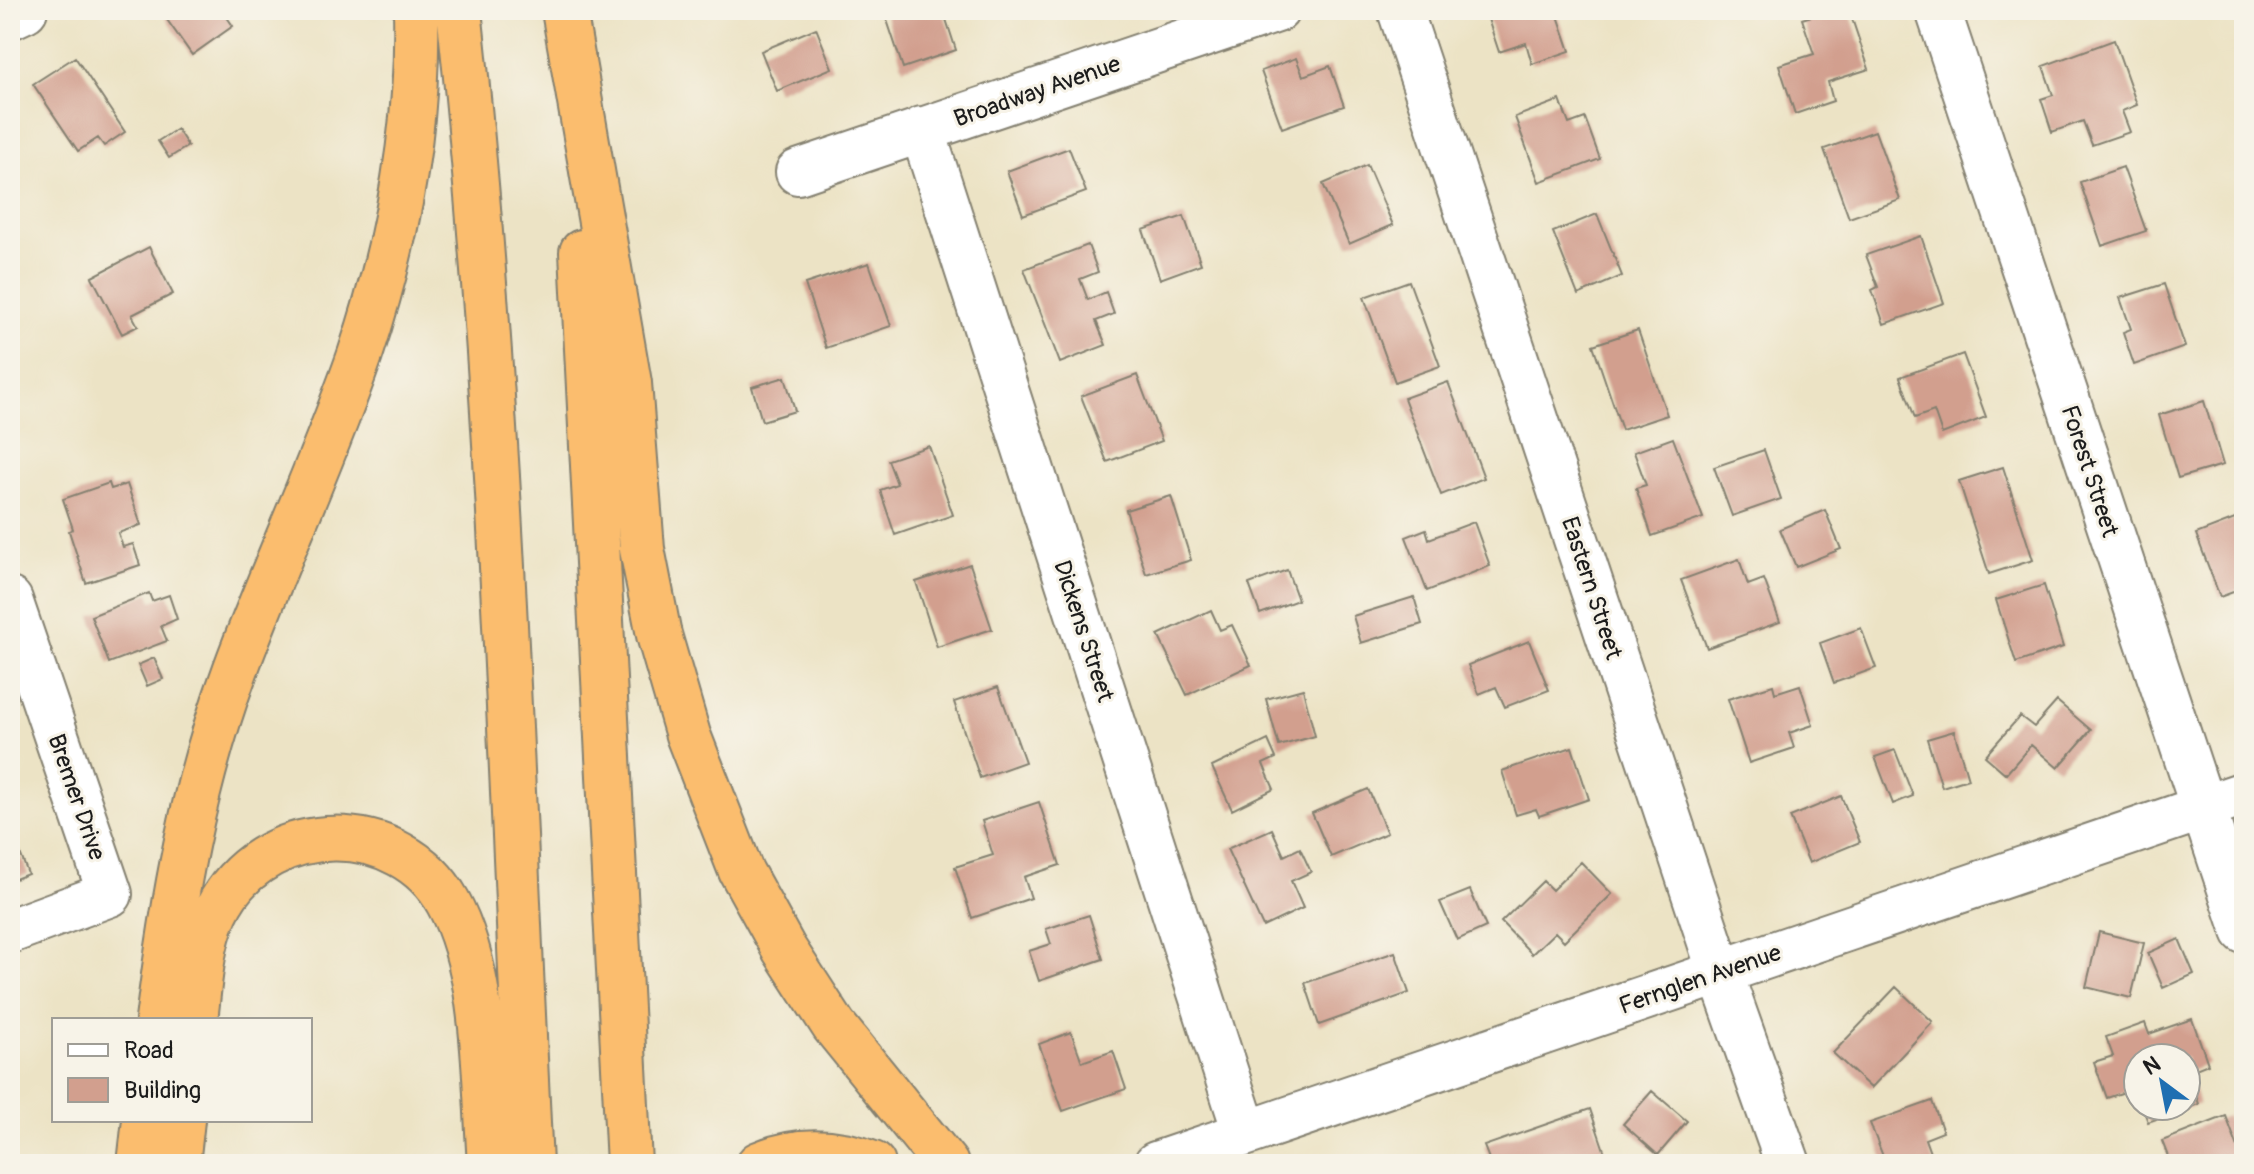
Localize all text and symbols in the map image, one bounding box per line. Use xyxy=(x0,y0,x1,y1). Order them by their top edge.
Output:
street label: Broadway Avenue xyxy=(950,49,1124,134)
street label: Forest Street xyxy=(2055,402,2125,541)
street label: Eastern Street xyxy=(1555,513,1628,663)
street label: Dickens Street xyxy=(1047,557,1120,706)
street label: Bremer Drive xyxy=(41,730,112,864)
street label: Fernglen Avenue xyxy=(1615,938,1785,1021)
legend xyxy=(52,1018,312,1122)
text: Road xyxy=(124,1036,174,1065)
north arrow xyxy=(2122,1042,2202,1122)
text: N xyxy=(2138,1050,2166,1082)
text: Building xyxy=(124,1076,201,1105)

